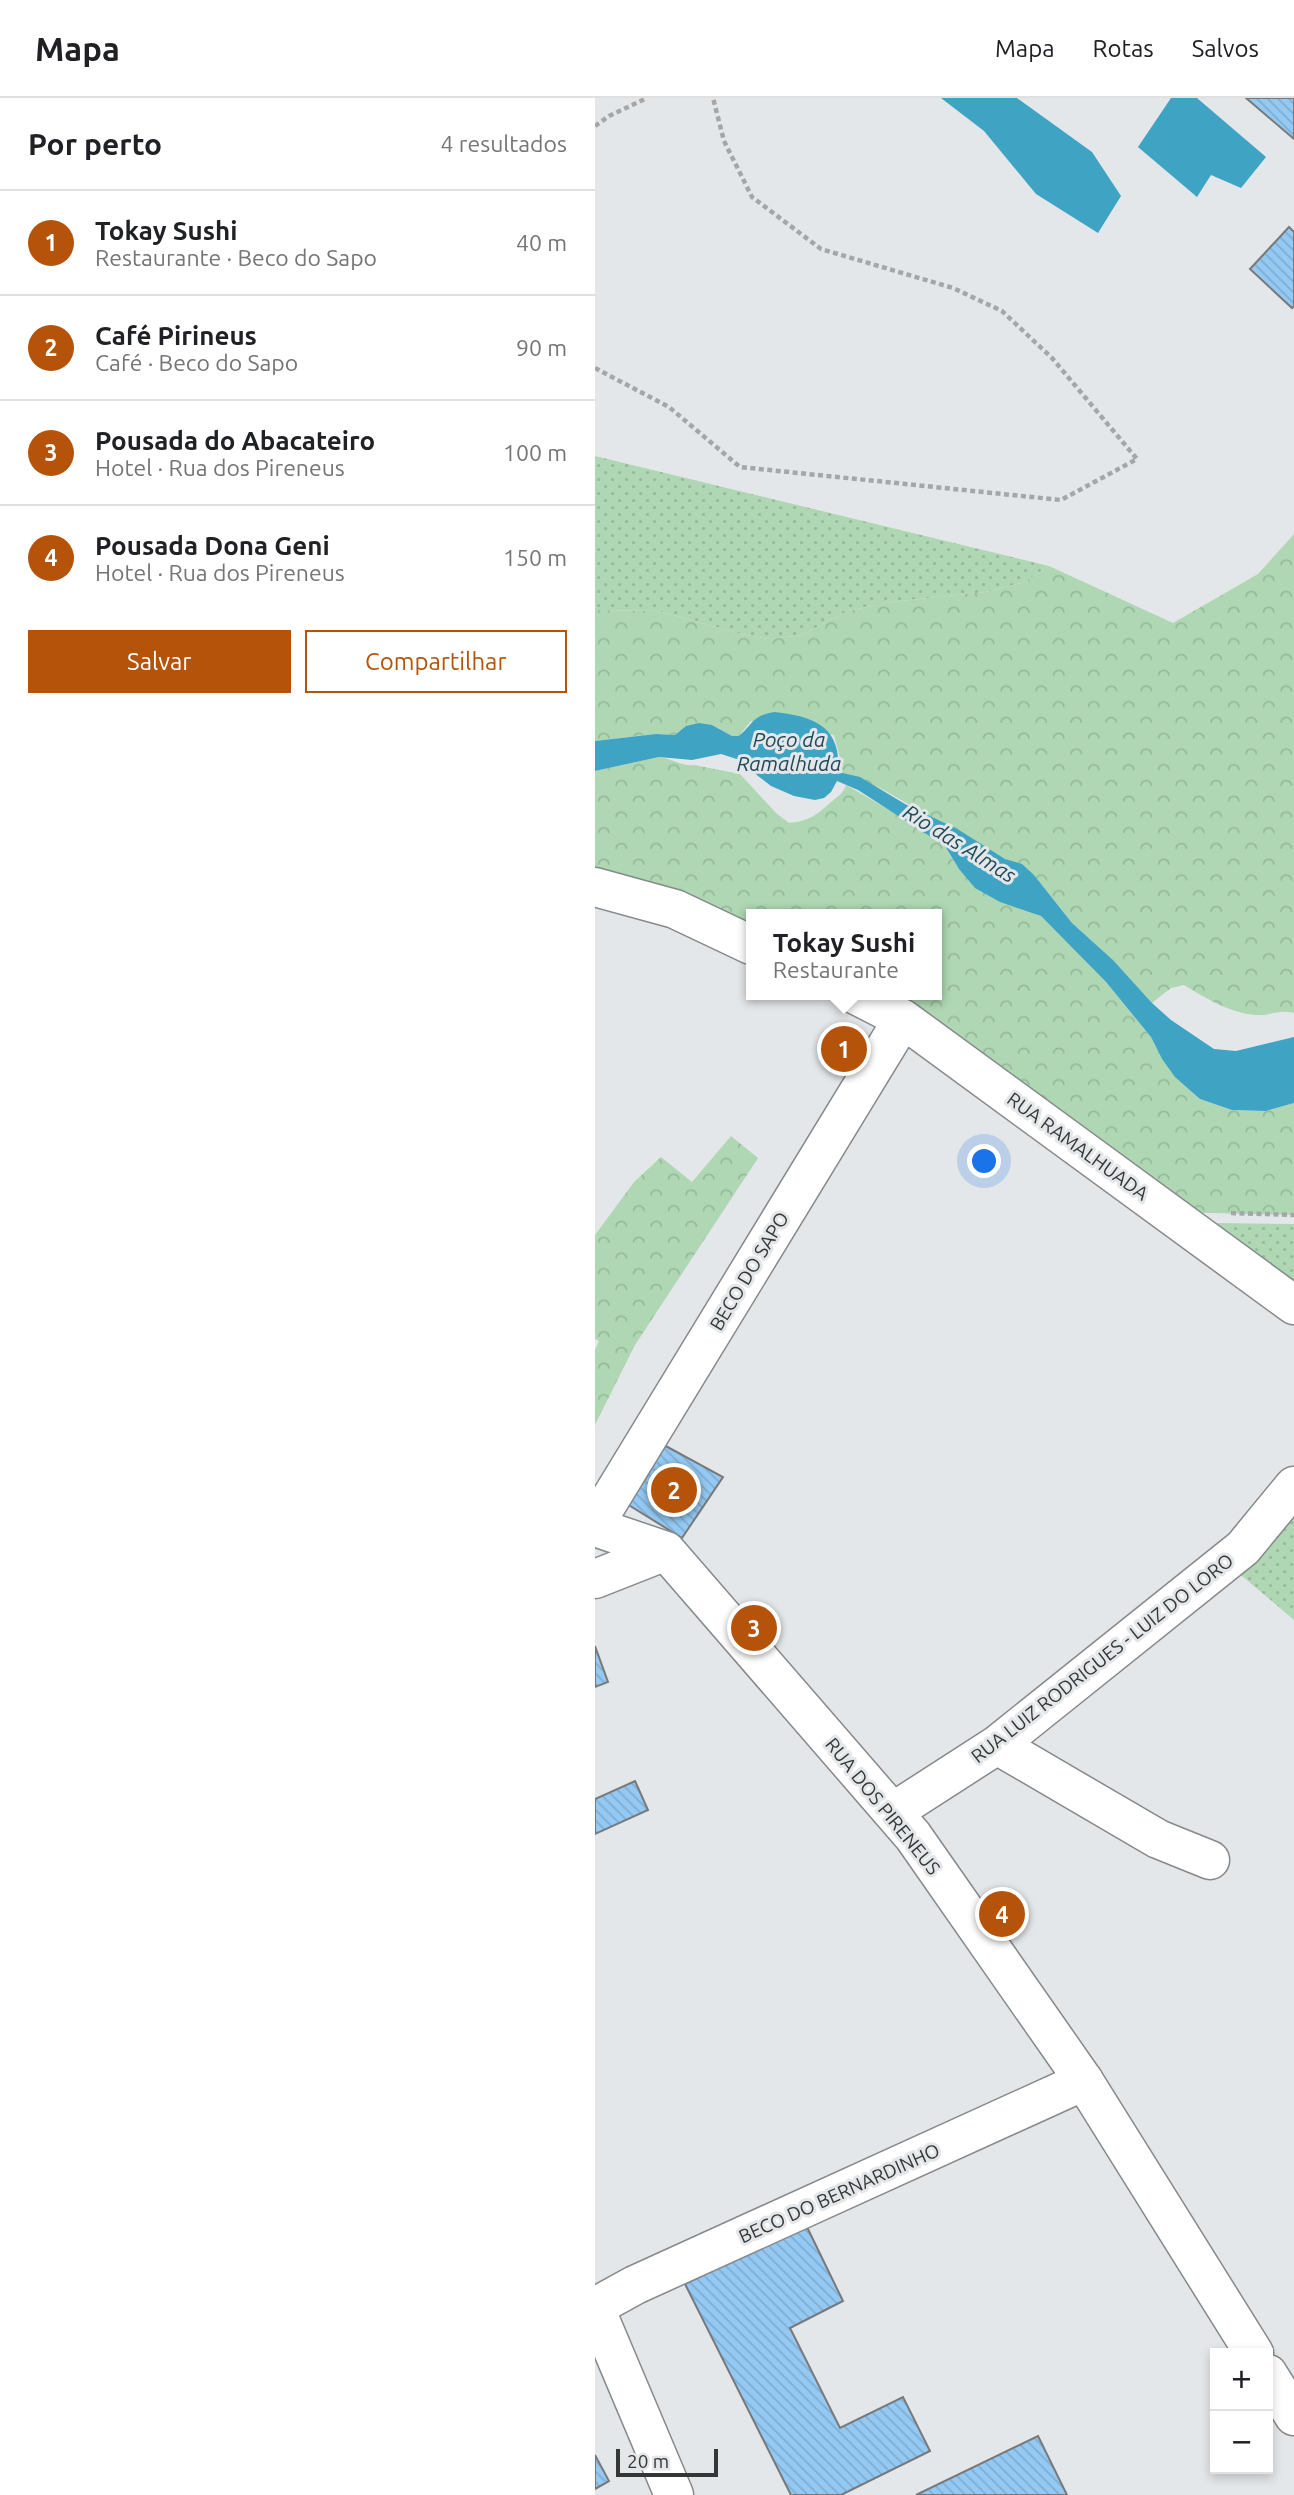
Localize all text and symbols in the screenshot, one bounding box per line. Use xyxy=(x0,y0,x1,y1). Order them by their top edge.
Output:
text: Mapa xyxy=(35,30,120,67)
text: Mapa xyxy=(995,35,1055,62)
text: Rotas xyxy=(1093,35,1154,62)
text: Salvos xyxy=(1192,35,1259,62)
text: Por perto xyxy=(28,127,162,161)
text: 4 resultados xyxy=(441,131,567,156)
text: Tokay Sushi xyxy=(95,216,237,245)
text: 1 xyxy=(45,230,57,255)
text: 40 m xyxy=(516,230,567,255)
text: Restaurante · Beco do Sapo xyxy=(95,245,377,270)
text: Café Pirineus xyxy=(95,321,257,350)
text: 2 xyxy=(45,335,57,360)
text: 90 m xyxy=(516,335,567,360)
text: Café · Beco do Sapo xyxy=(95,350,298,375)
text: Pousada do Abacateiro xyxy=(95,426,375,455)
text: 3 xyxy=(45,440,57,465)
text: 100 m xyxy=(503,440,567,465)
text: Hotel · Rua dos Pireneus xyxy=(95,455,345,480)
text: Pousada Dona Geni xyxy=(95,531,330,560)
text: 4 xyxy=(45,545,57,570)
text: 150 m xyxy=(503,545,567,570)
text: Hotel · Rua dos Pireneus xyxy=(95,560,345,585)
button: Salvar xyxy=(28,630,291,693)
button: Compartilhar xyxy=(305,630,567,693)
water label: Poço da Ramalhuda xyxy=(737,727,841,775)
water label: Rio das Almas xyxy=(899,799,1021,887)
popup xyxy=(746,909,942,1000)
text: Tokay Sushi xyxy=(773,928,915,957)
text: Restaurante xyxy=(773,957,899,982)
pin: 1 xyxy=(821,1023,867,1075)
street label: RUA RAMALHUADA xyxy=(1003,1087,1153,1205)
your location xyxy=(967,1144,1001,1178)
street label: BECO DO SAPO xyxy=(705,1208,793,1334)
pin: 2 xyxy=(651,1464,697,1516)
street label: RUA LUIZ RODRIGUES - LUIZ DO LORO xyxy=(967,1549,1237,1767)
pin: 3 xyxy=(731,1602,777,1654)
street label: RUA DOS PIRENEUS xyxy=(821,1733,945,1879)
pin: 4 xyxy=(979,1888,1025,1940)
street label: BECO DO BERNARDINHO xyxy=(735,2139,943,2247)
map controls xyxy=(1210,2348,1273,2474)
button: + xyxy=(1210,2348,1273,2411)
button: − xyxy=(1210,2411,1273,2474)
scale bar xyxy=(616,2446,717,2478)
text: 20 m xyxy=(627,2450,669,2472)

